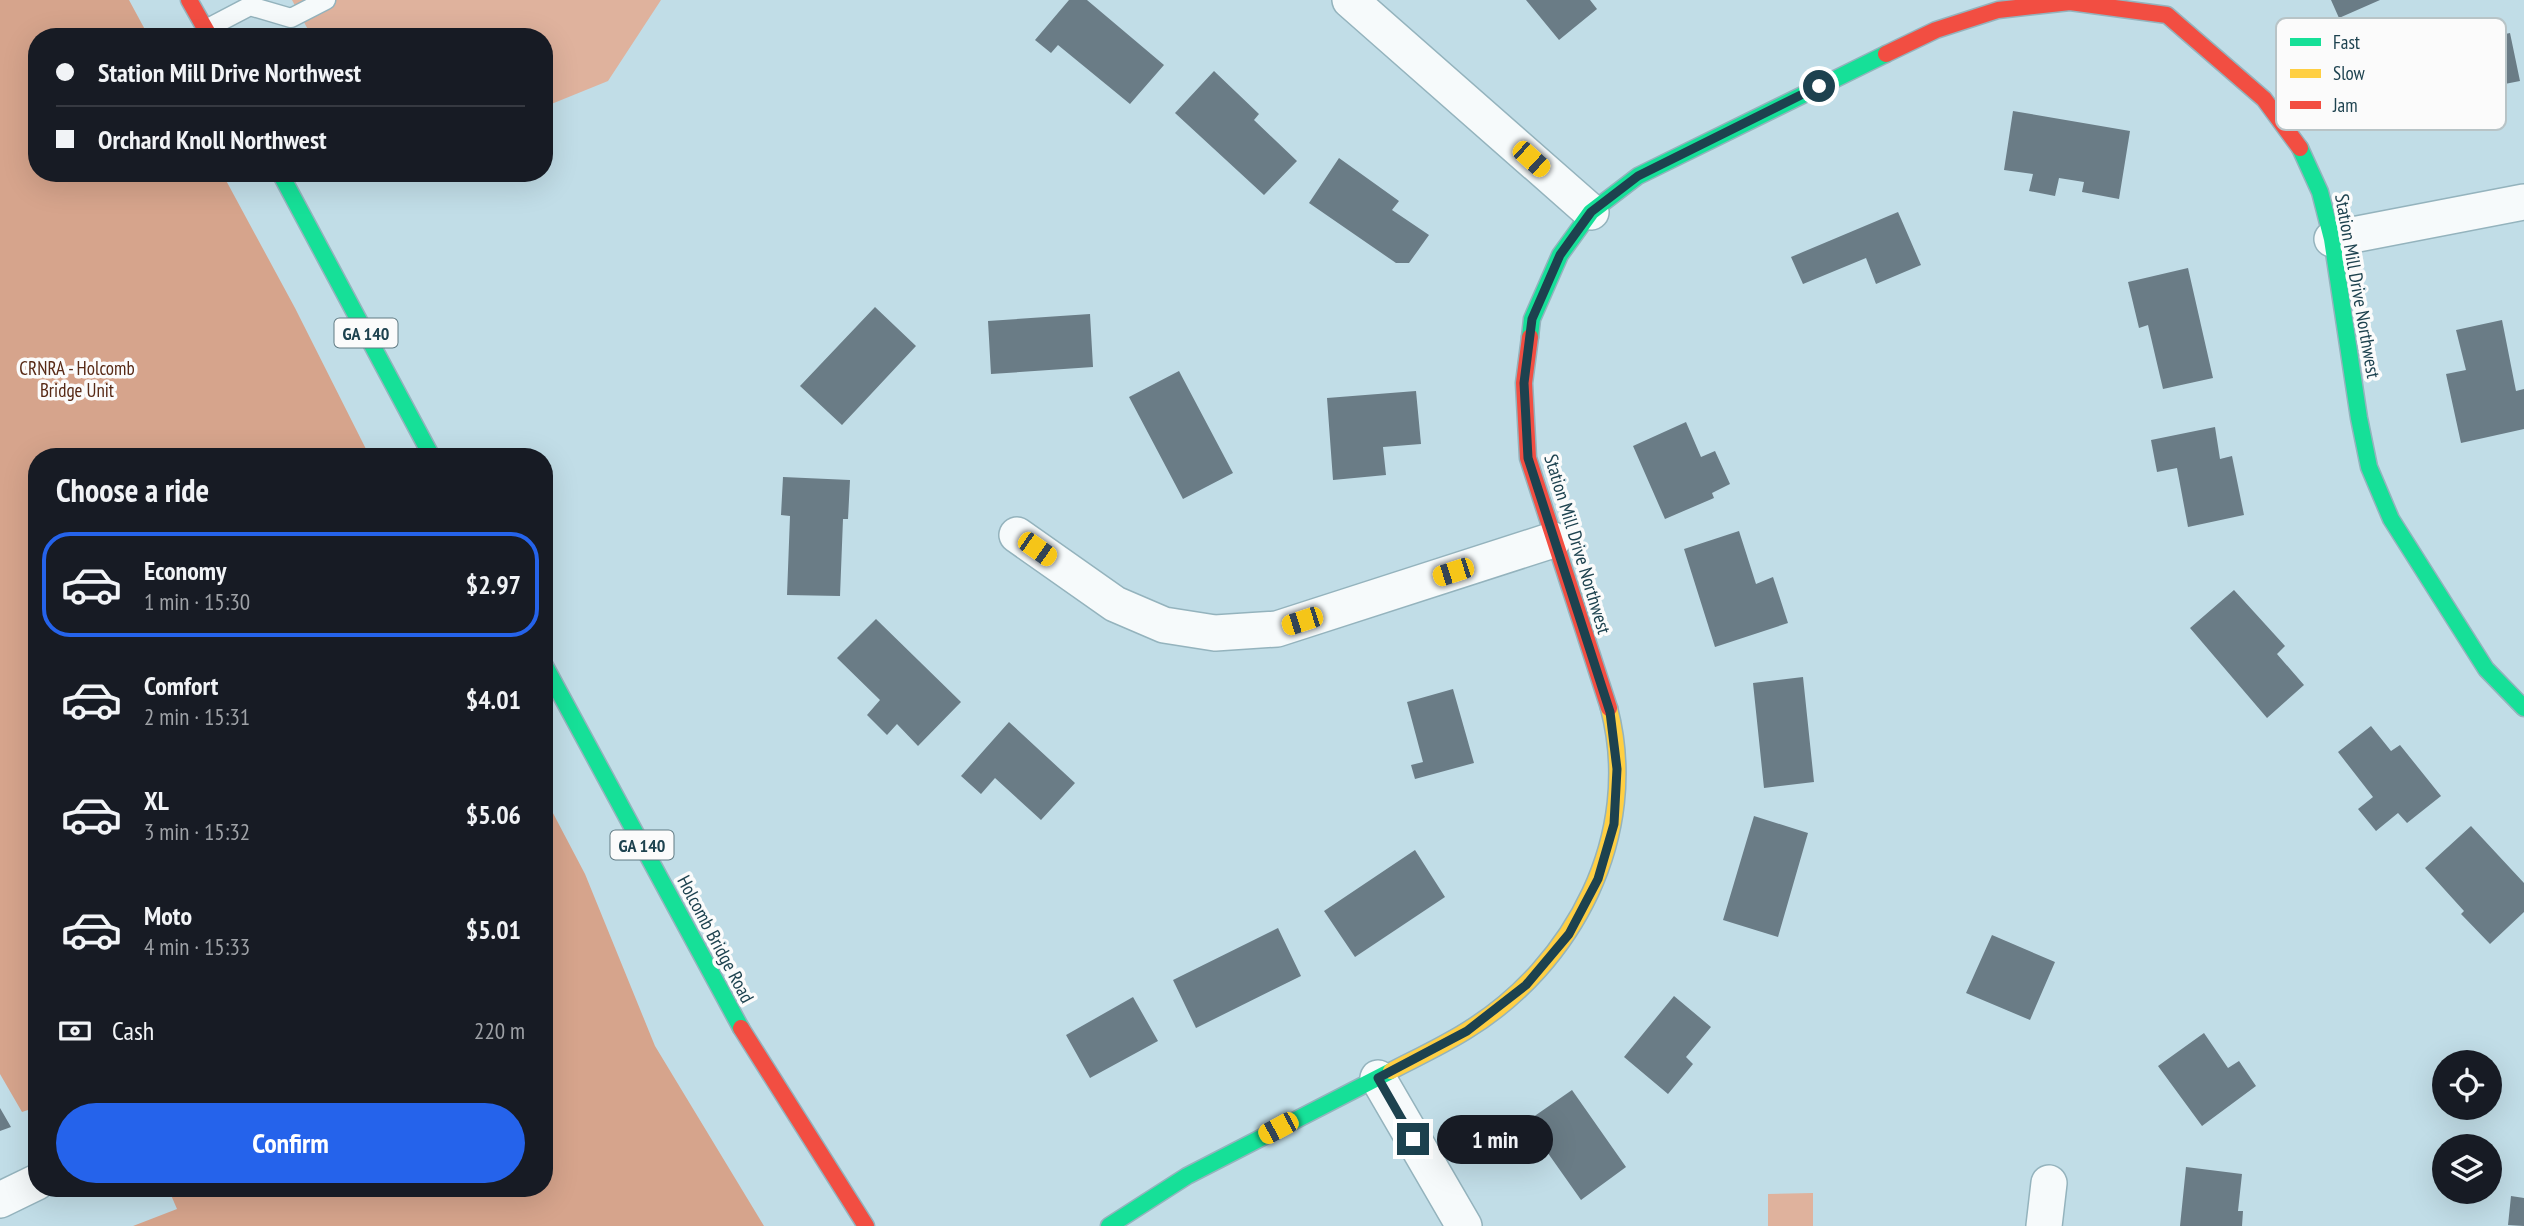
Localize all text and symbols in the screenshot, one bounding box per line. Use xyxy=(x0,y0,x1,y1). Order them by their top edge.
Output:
legend xyxy=(2276,18,2506,130)
text: Fast xyxy=(2333,30,2361,54)
text: Station Mill Drive Northwest xyxy=(98,56,361,89)
text: Slow xyxy=(2333,61,2366,85)
route start xyxy=(1803,70,1835,102)
text: Jam xyxy=(2332,93,2358,117)
text: Orchard Knoll Northwest xyxy=(98,123,327,156)
car xyxy=(1509,137,1554,181)
street label: Station Mill Drive Northwest xyxy=(2330,192,2386,381)
road number: GA 140 xyxy=(334,318,398,348)
park label: CRNRA - Holcomb Bridge Unit xyxy=(19,356,135,402)
street label: Station Mill Drive Northwest xyxy=(1539,451,1617,638)
text: Choose a ride xyxy=(56,469,209,511)
car xyxy=(1014,528,1061,570)
icon: car xyxy=(60,553,123,616)
text: Economy xyxy=(144,554,226,587)
car xyxy=(1430,556,1477,588)
text: $2.97 xyxy=(466,568,521,601)
text: 1 min · 15:30 xyxy=(144,587,250,616)
car xyxy=(1279,605,1326,637)
icon: car xyxy=(60,668,123,731)
text: Comfort xyxy=(144,669,218,702)
text: $4.01 xyxy=(466,683,521,716)
text: 2 min · 15:31 xyxy=(144,702,250,731)
icon: car xyxy=(60,783,123,846)
text: XL xyxy=(144,784,169,817)
text: $5.06 xyxy=(466,798,521,831)
text: 3 min · 15:32 xyxy=(144,817,250,846)
road number: GA 140 xyxy=(610,830,674,860)
street label: Holcomb Bridge Road xyxy=(672,871,760,1007)
icon: car xyxy=(60,898,123,961)
text: Moto xyxy=(144,899,192,932)
text: $5.01 xyxy=(466,913,521,946)
text: 4 min · 15:33 xyxy=(144,932,250,961)
icon: cash xyxy=(56,1012,94,1050)
text: Cash xyxy=(112,1014,154,1047)
text: 220 m xyxy=(474,1016,525,1045)
map controls xyxy=(2432,1050,2502,1204)
button: locate xyxy=(2432,1050,2502,1120)
button: Confirm xyxy=(56,1103,525,1183)
car xyxy=(1255,1109,1302,1147)
callout: 1 min xyxy=(1438,1114,1553,1164)
route end xyxy=(1397,1123,1429,1155)
text: 1 min xyxy=(1472,1125,1518,1154)
button: layers xyxy=(2432,1134,2502,1204)

